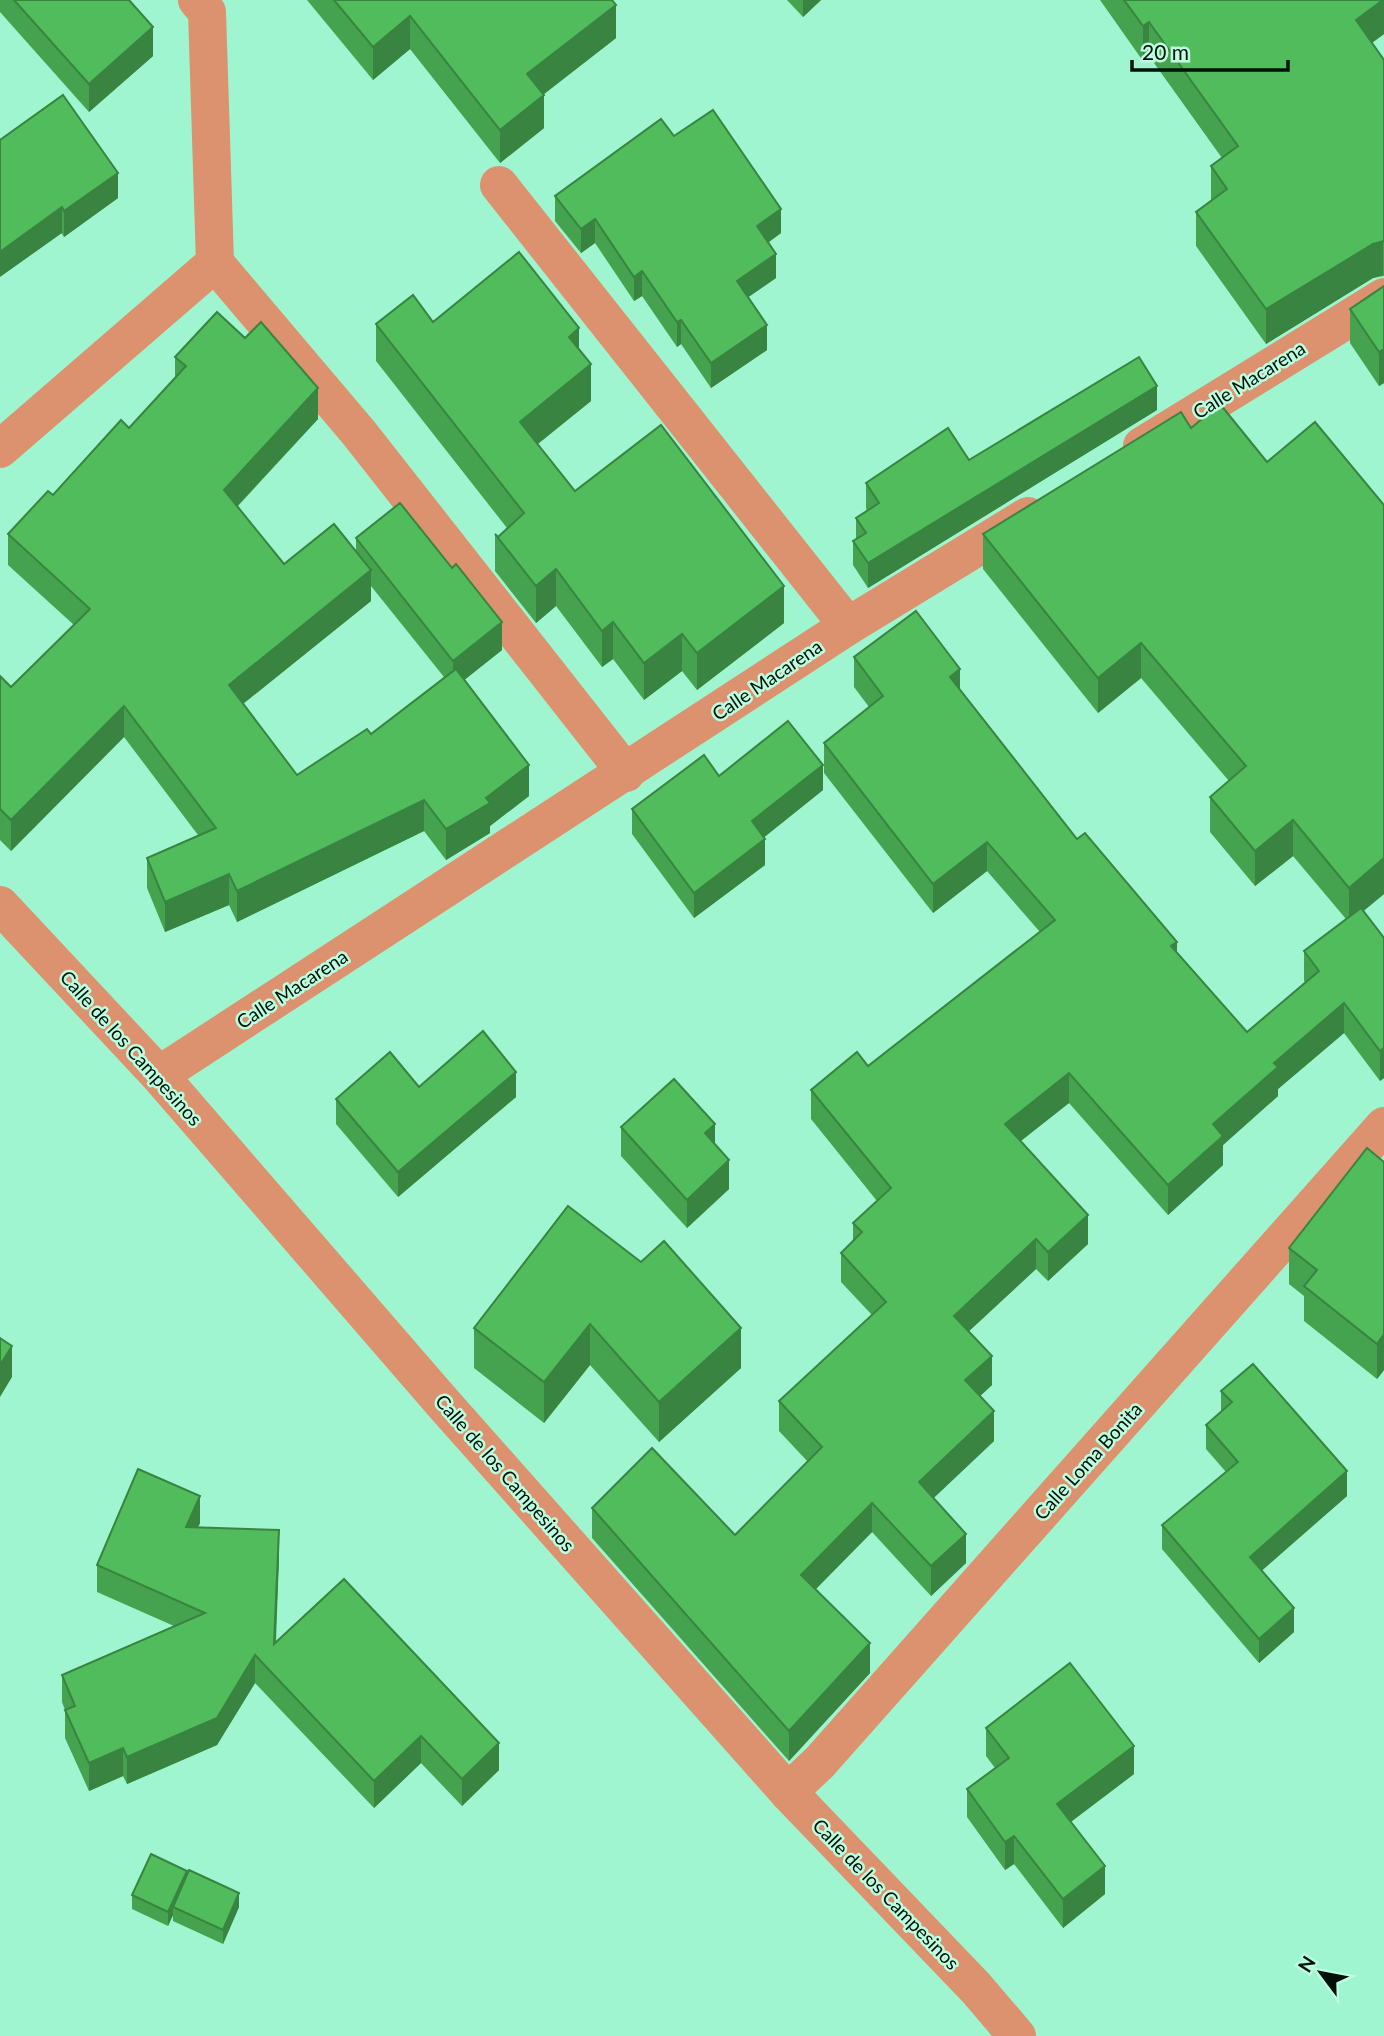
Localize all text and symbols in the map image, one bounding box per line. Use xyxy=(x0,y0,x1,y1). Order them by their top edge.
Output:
scale bar xyxy=(1132,28,1288,72)
text: 20 m xyxy=(1142,39,1189,64)
street label: Calle Macarena xyxy=(1188,336,1309,423)
street label: Calle Macarena xyxy=(707,634,826,725)
street label: Calle Macarena xyxy=(232,944,352,1033)
street label: Calle de los Campesinos xyxy=(56,965,207,1130)
street label: Calle de los Campesinos xyxy=(431,1389,580,1556)
street label: Calle Loma Bonita xyxy=(1029,1397,1146,1524)
street label: Calle de los Campesinos xyxy=(808,1813,964,1974)
north arrow xyxy=(1286,1938,1356,2008)
text: N xyxy=(1293,1951,1320,1976)

